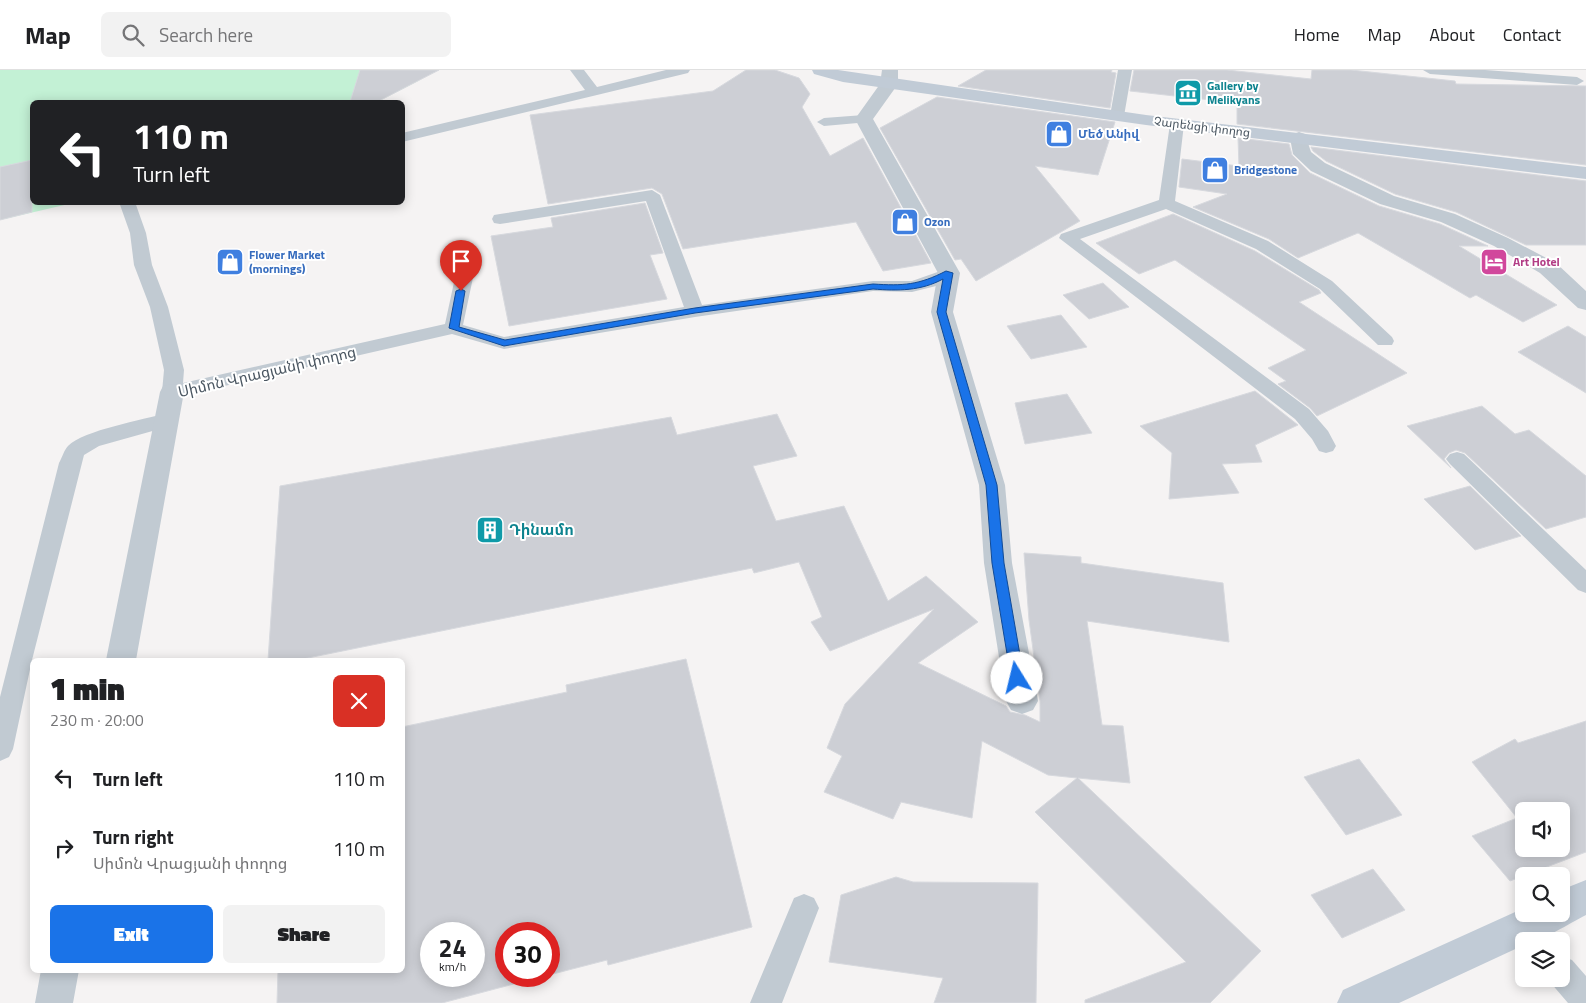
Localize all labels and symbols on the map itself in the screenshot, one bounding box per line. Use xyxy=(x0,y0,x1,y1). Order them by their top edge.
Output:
place label: Gallery by Melikyans xyxy=(1207,76,1261,109)
museum icon: Gallery by Melikyans xyxy=(1173,78,1203,108)
street label: Չարենցի փողոց xyxy=(1153,111,1251,142)
shop icon: Մեծ Անիվ xyxy=(1044,119,1074,149)
place label: Մեծ Անիվ xyxy=(1078,124,1140,143)
shop icon: Bridgestone xyxy=(1200,155,1230,185)
place label: Bridgestone xyxy=(1234,160,1297,179)
shop icon: Ozon xyxy=(890,207,920,237)
place label: Ozon xyxy=(924,212,950,231)
pin xyxy=(440,240,482,291)
place label: Flower Market (mornings) xyxy=(249,245,326,278)
shop icon: Flower Market (mornings) xyxy=(215,247,245,277)
hotel icon: Art Hotel xyxy=(1479,247,1509,277)
place label: Art Hotel xyxy=(1513,252,1560,271)
street label: Սիմոն Վրացյանի փողոց xyxy=(176,340,358,403)
building icon: Դինամո xyxy=(475,515,505,545)
place label: Դինամո xyxy=(509,518,574,541)
position arrow xyxy=(990,651,1042,703)
speed limit sign: 30 xyxy=(495,922,560,987)

